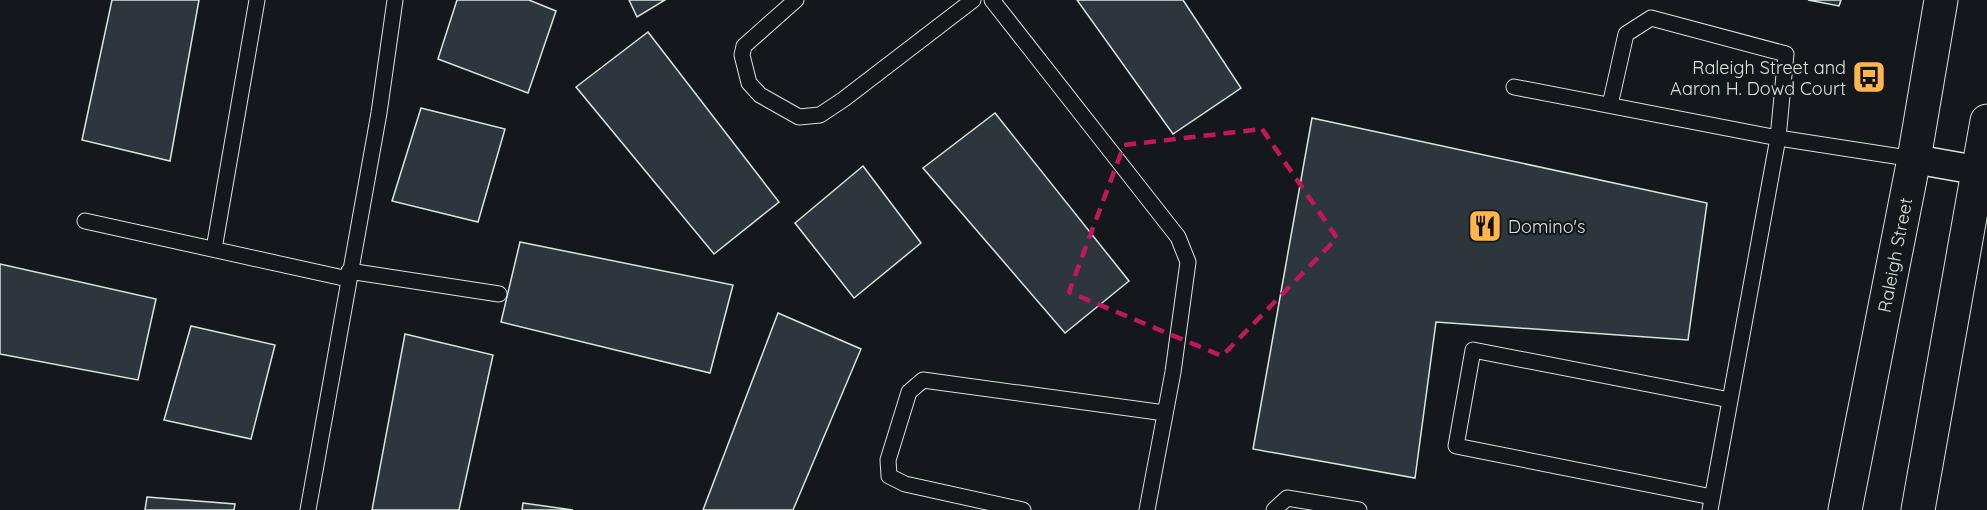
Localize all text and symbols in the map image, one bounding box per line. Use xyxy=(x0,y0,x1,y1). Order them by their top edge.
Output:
place label: Raleigh Street and Aaron H. Dowd Court xyxy=(1670,56,1846,100)
bus stop icon: Raleigh Street and Aaron H. Dowd Court xyxy=(1851,59,1887,95)
street label: Raleigh Street xyxy=(1873,196,1917,314)
restaurant icon: Domino's xyxy=(1467,208,1503,244)
place label: Domino's xyxy=(1508,215,1585,238)

